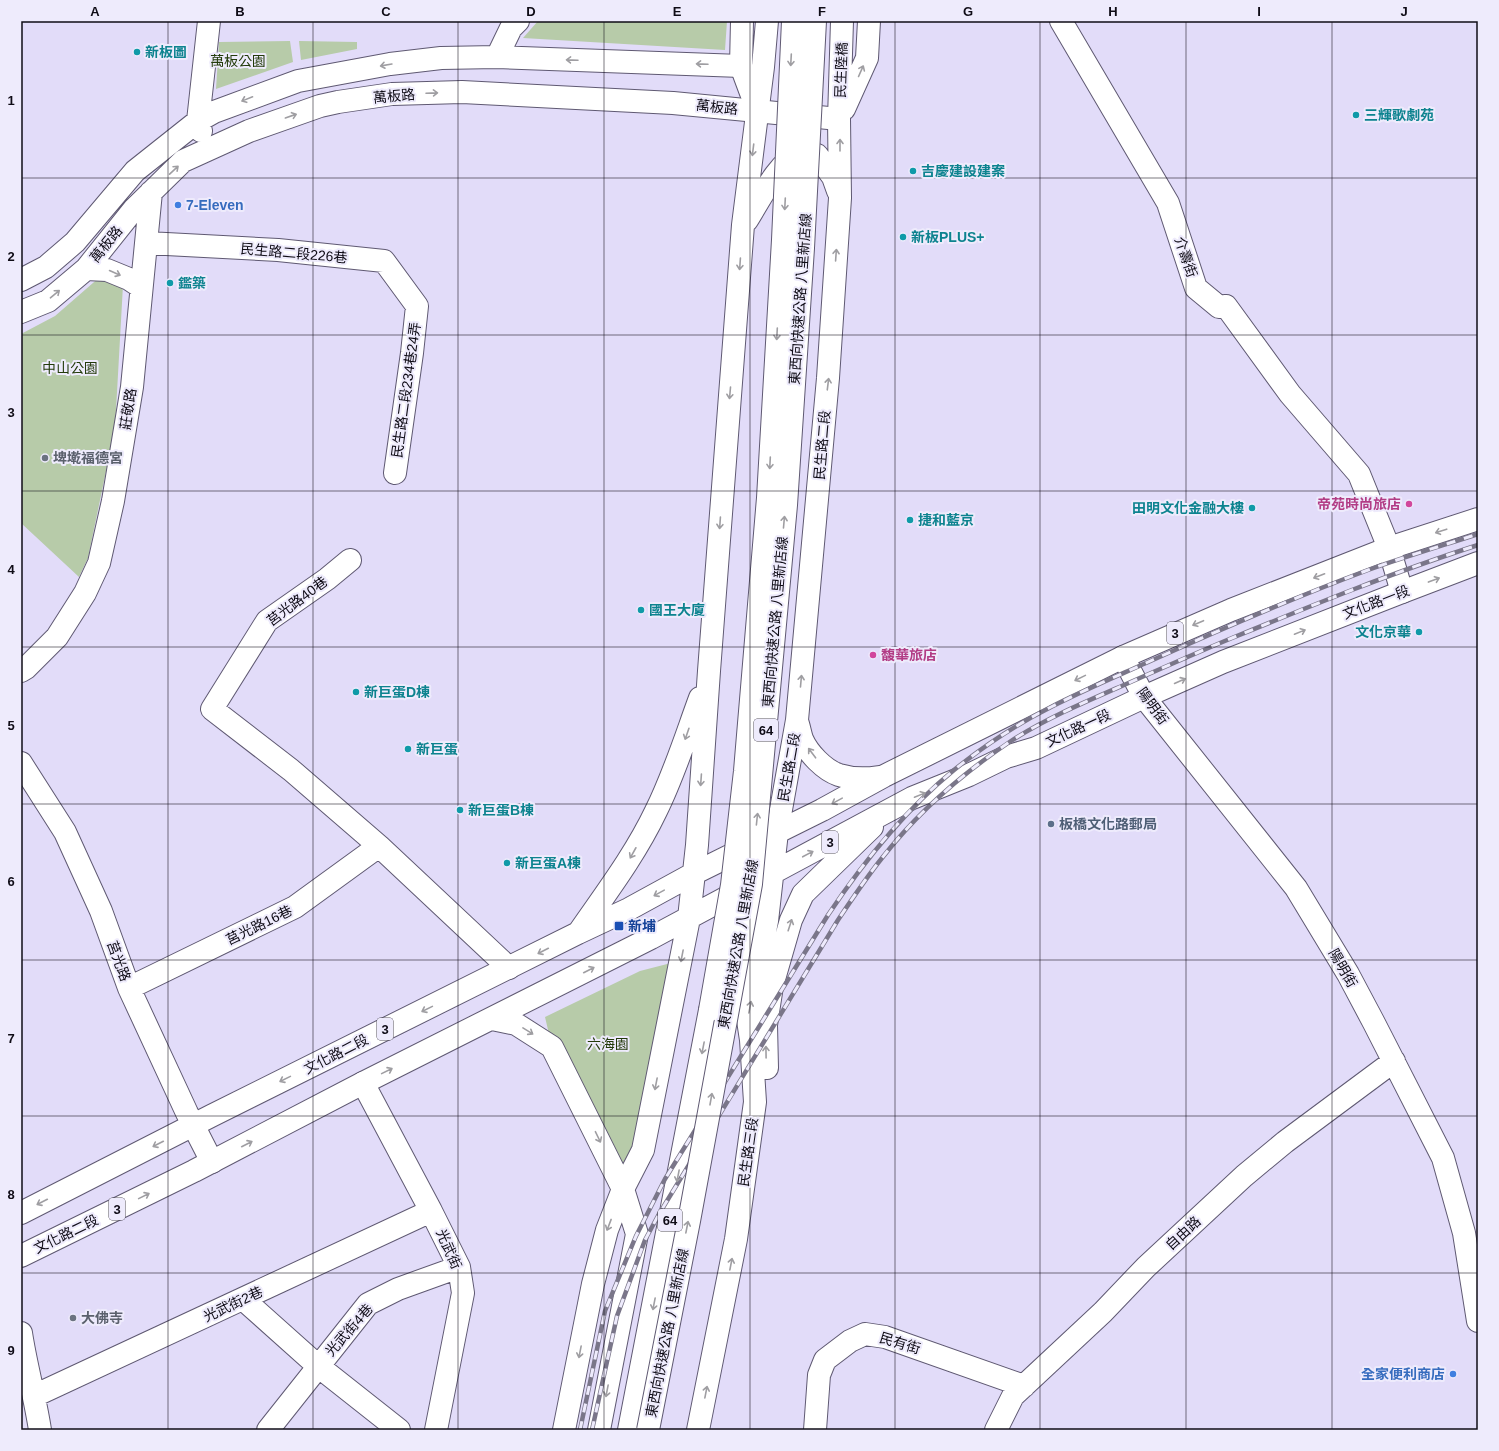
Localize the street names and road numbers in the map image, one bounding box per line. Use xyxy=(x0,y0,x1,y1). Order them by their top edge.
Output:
street label: 民生陸橋 xyxy=(832,42,850,98)
street label: 萬板路 xyxy=(372,86,416,106)
street label: 萬板路 xyxy=(695,97,739,117)
street label: 東西向快速公路 八里新店線 xyxy=(786,213,814,385)
street label: 萬板路 xyxy=(87,223,125,265)
street label: 介壽街 xyxy=(1172,235,1200,279)
street label: 民生路二段226巷 xyxy=(240,240,348,266)
street label: 民生路二段234巷24弄 xyxy=(389,321,423,459)
street label: 莊敬路 xyxy=(117,387,139,431)
street label: 民生路二段 xyxy=(811,409,833,481)
street label: 東西向快速公路 八里新店線 xyxy=(760,536,790,708)
street label: 莒光路40巷 xyxy=(264,573,330,629)
street label: 文化路一段 xyxy=(1340,582,1412,622)
road number: 3 xyxy=(1167,622,1183,644)
street label: 陽明街 xyxy=(1134,684,1172,728)
street label: 文化路一段 xyxy=(1043,706,1113,750)
road number: 64 xyxy=(754,719,778,741)
street label: 民生路二段 xyxy=(775,731,803,803)
road number: 3 xyxy=(822,831,838,853)
street label: 東西向快速公路 八里新店線 xyxy=(715,858,761,1030)
street label: 莒光路16巷 xyxy=(223,902,295,948)
street label: 莒光路 xyxy=(104,939,134,983)
street label: 陽明街 xyxy=(1326,946,1360,990)
road number: 3 xyxy=(377,1018,393,1040)
street label: 文化路二段 xyxy=(301,1031,371,1077)
street label: 民生路三段 xyxy=(735,1116,761,1188)
road number: 3 xyxy=(109,1198,125,1220)
road number: 64 xyxy=(658,1209,682,1231)
street label: 文化路二段 xyxy=(31,1211,101,1257)
street label: 自由路 xyxy=(1162,1213,1204,1253)
street label: 光武街 xyxy=(433,1227,465,1271)
street label: 東西向快速公路 八里新店線 xyxy=(643,1247,691,1419)
street label: 光武街2巷 xyxy=(201,1283,265,1325)
street label: 光武街4巷 xyxy=(322,1301,376,1359)
street label: 民有街 xyxy=(878,1329,922,1357)

